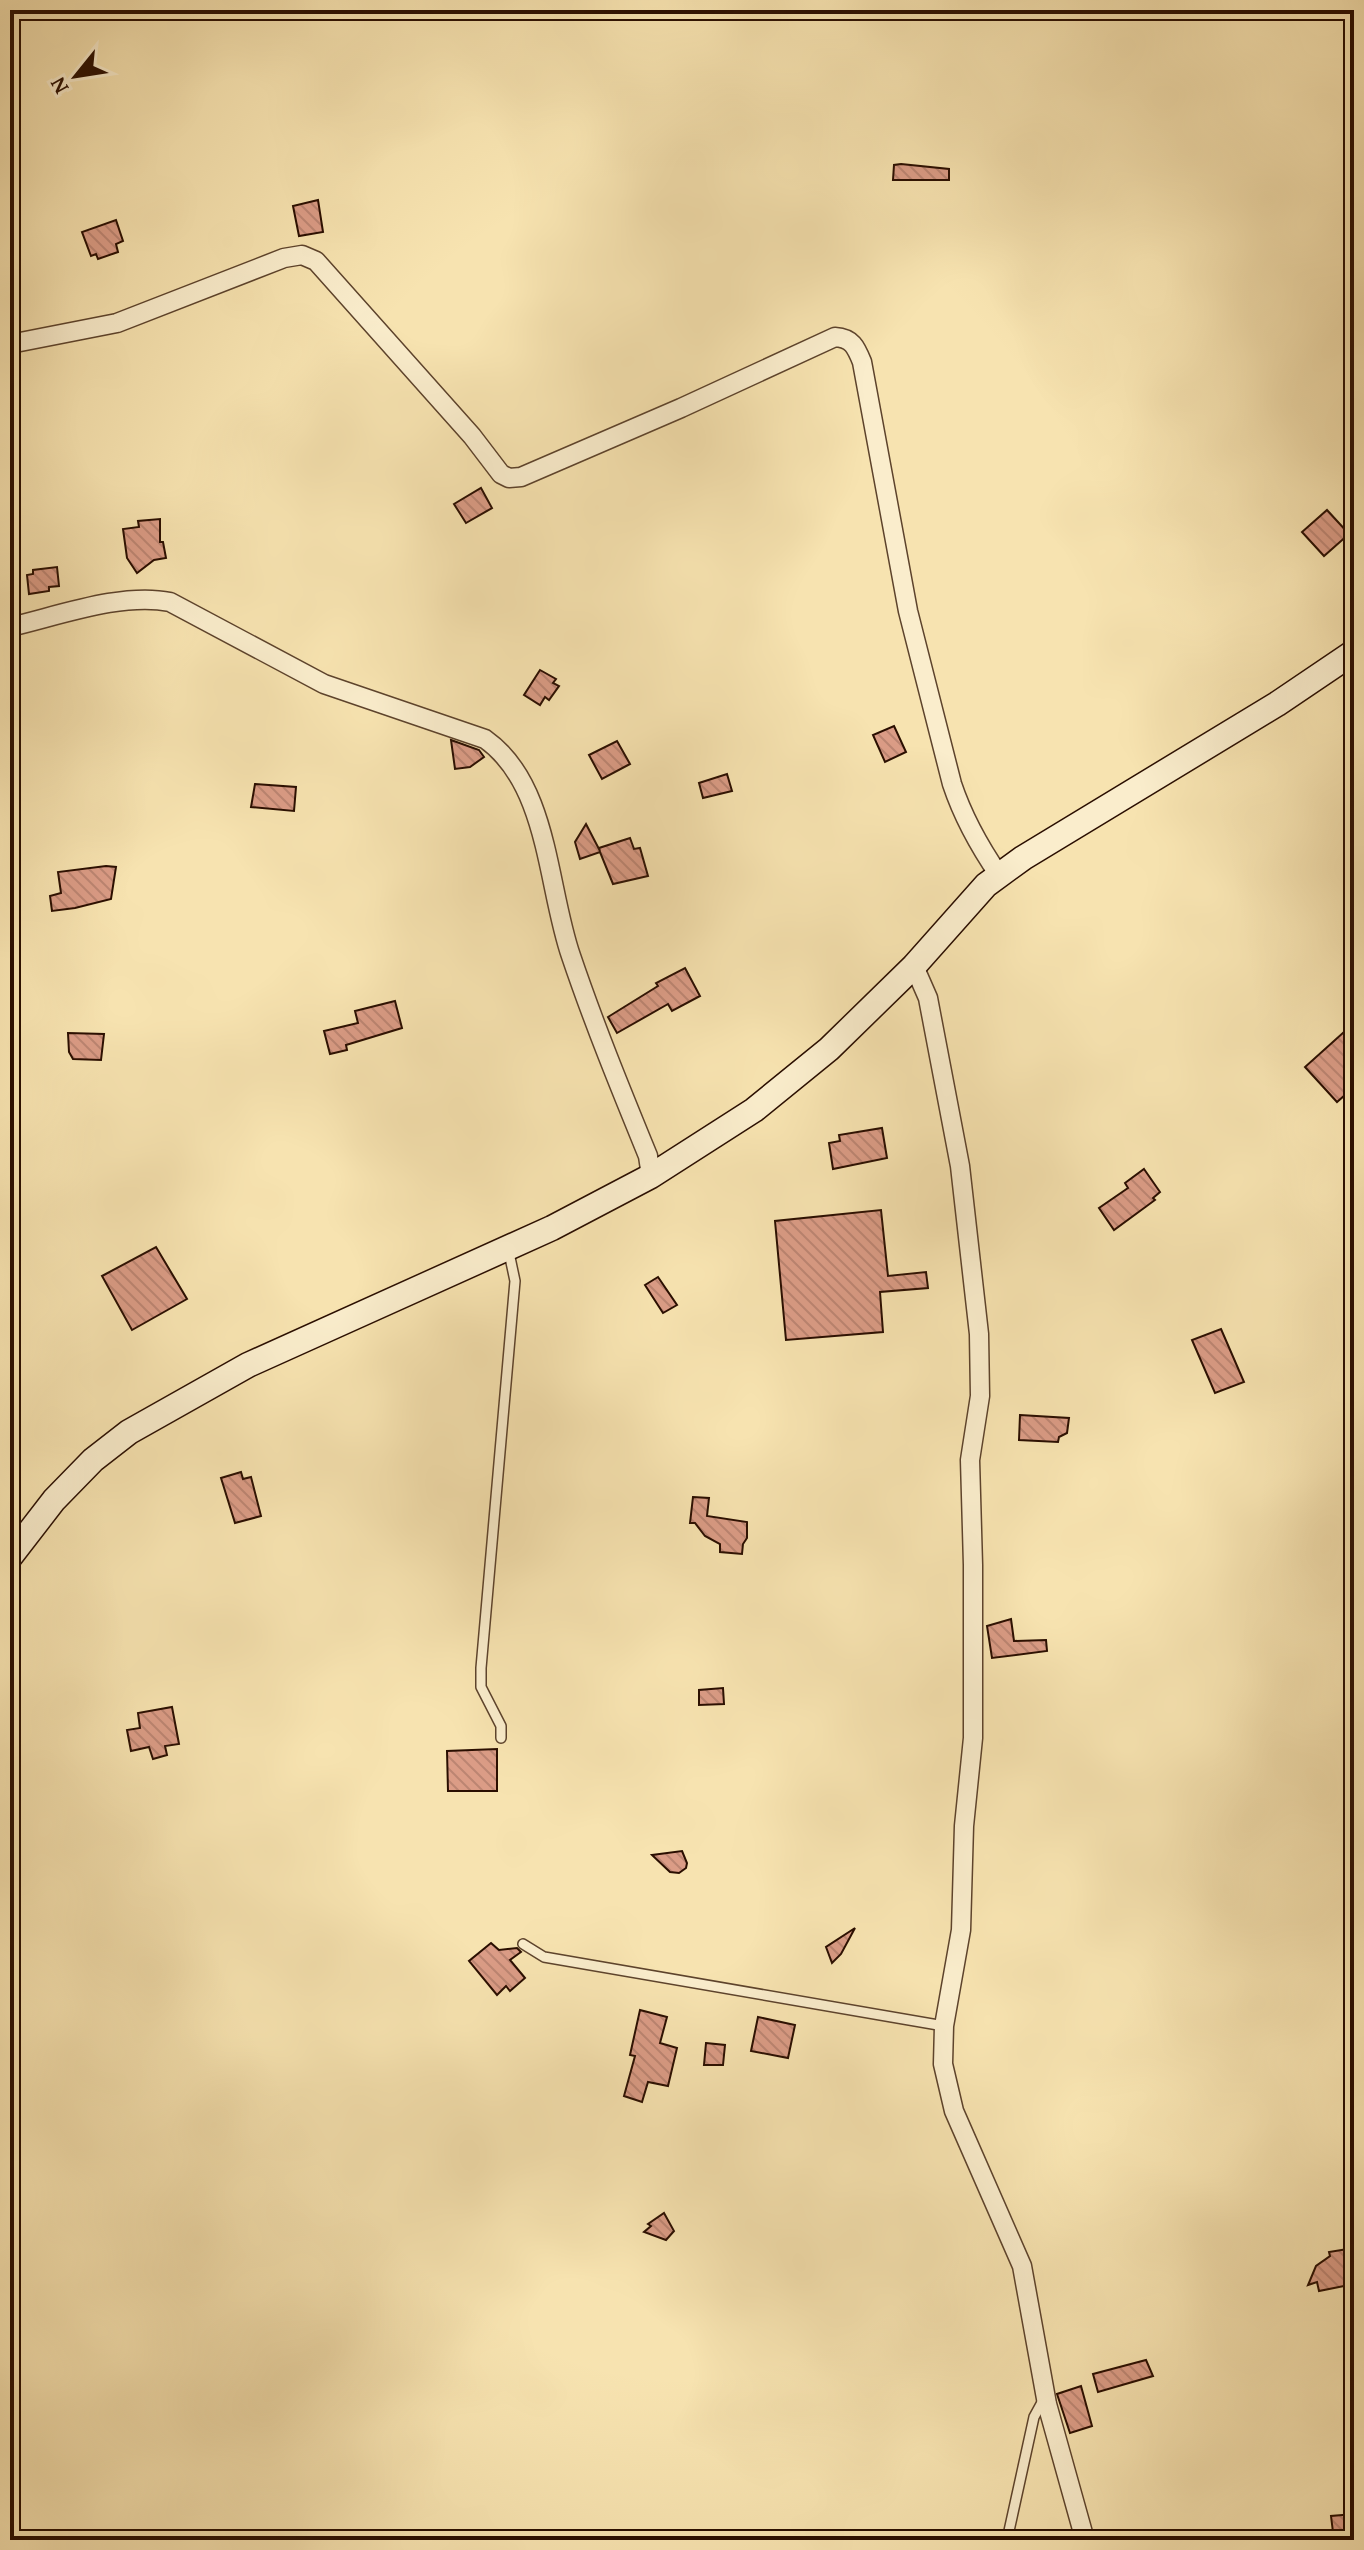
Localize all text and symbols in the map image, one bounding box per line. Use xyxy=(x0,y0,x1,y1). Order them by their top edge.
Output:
north arrow xyxy=(36,36,116,116)
text: N xyxy=(41,71,76,100)

